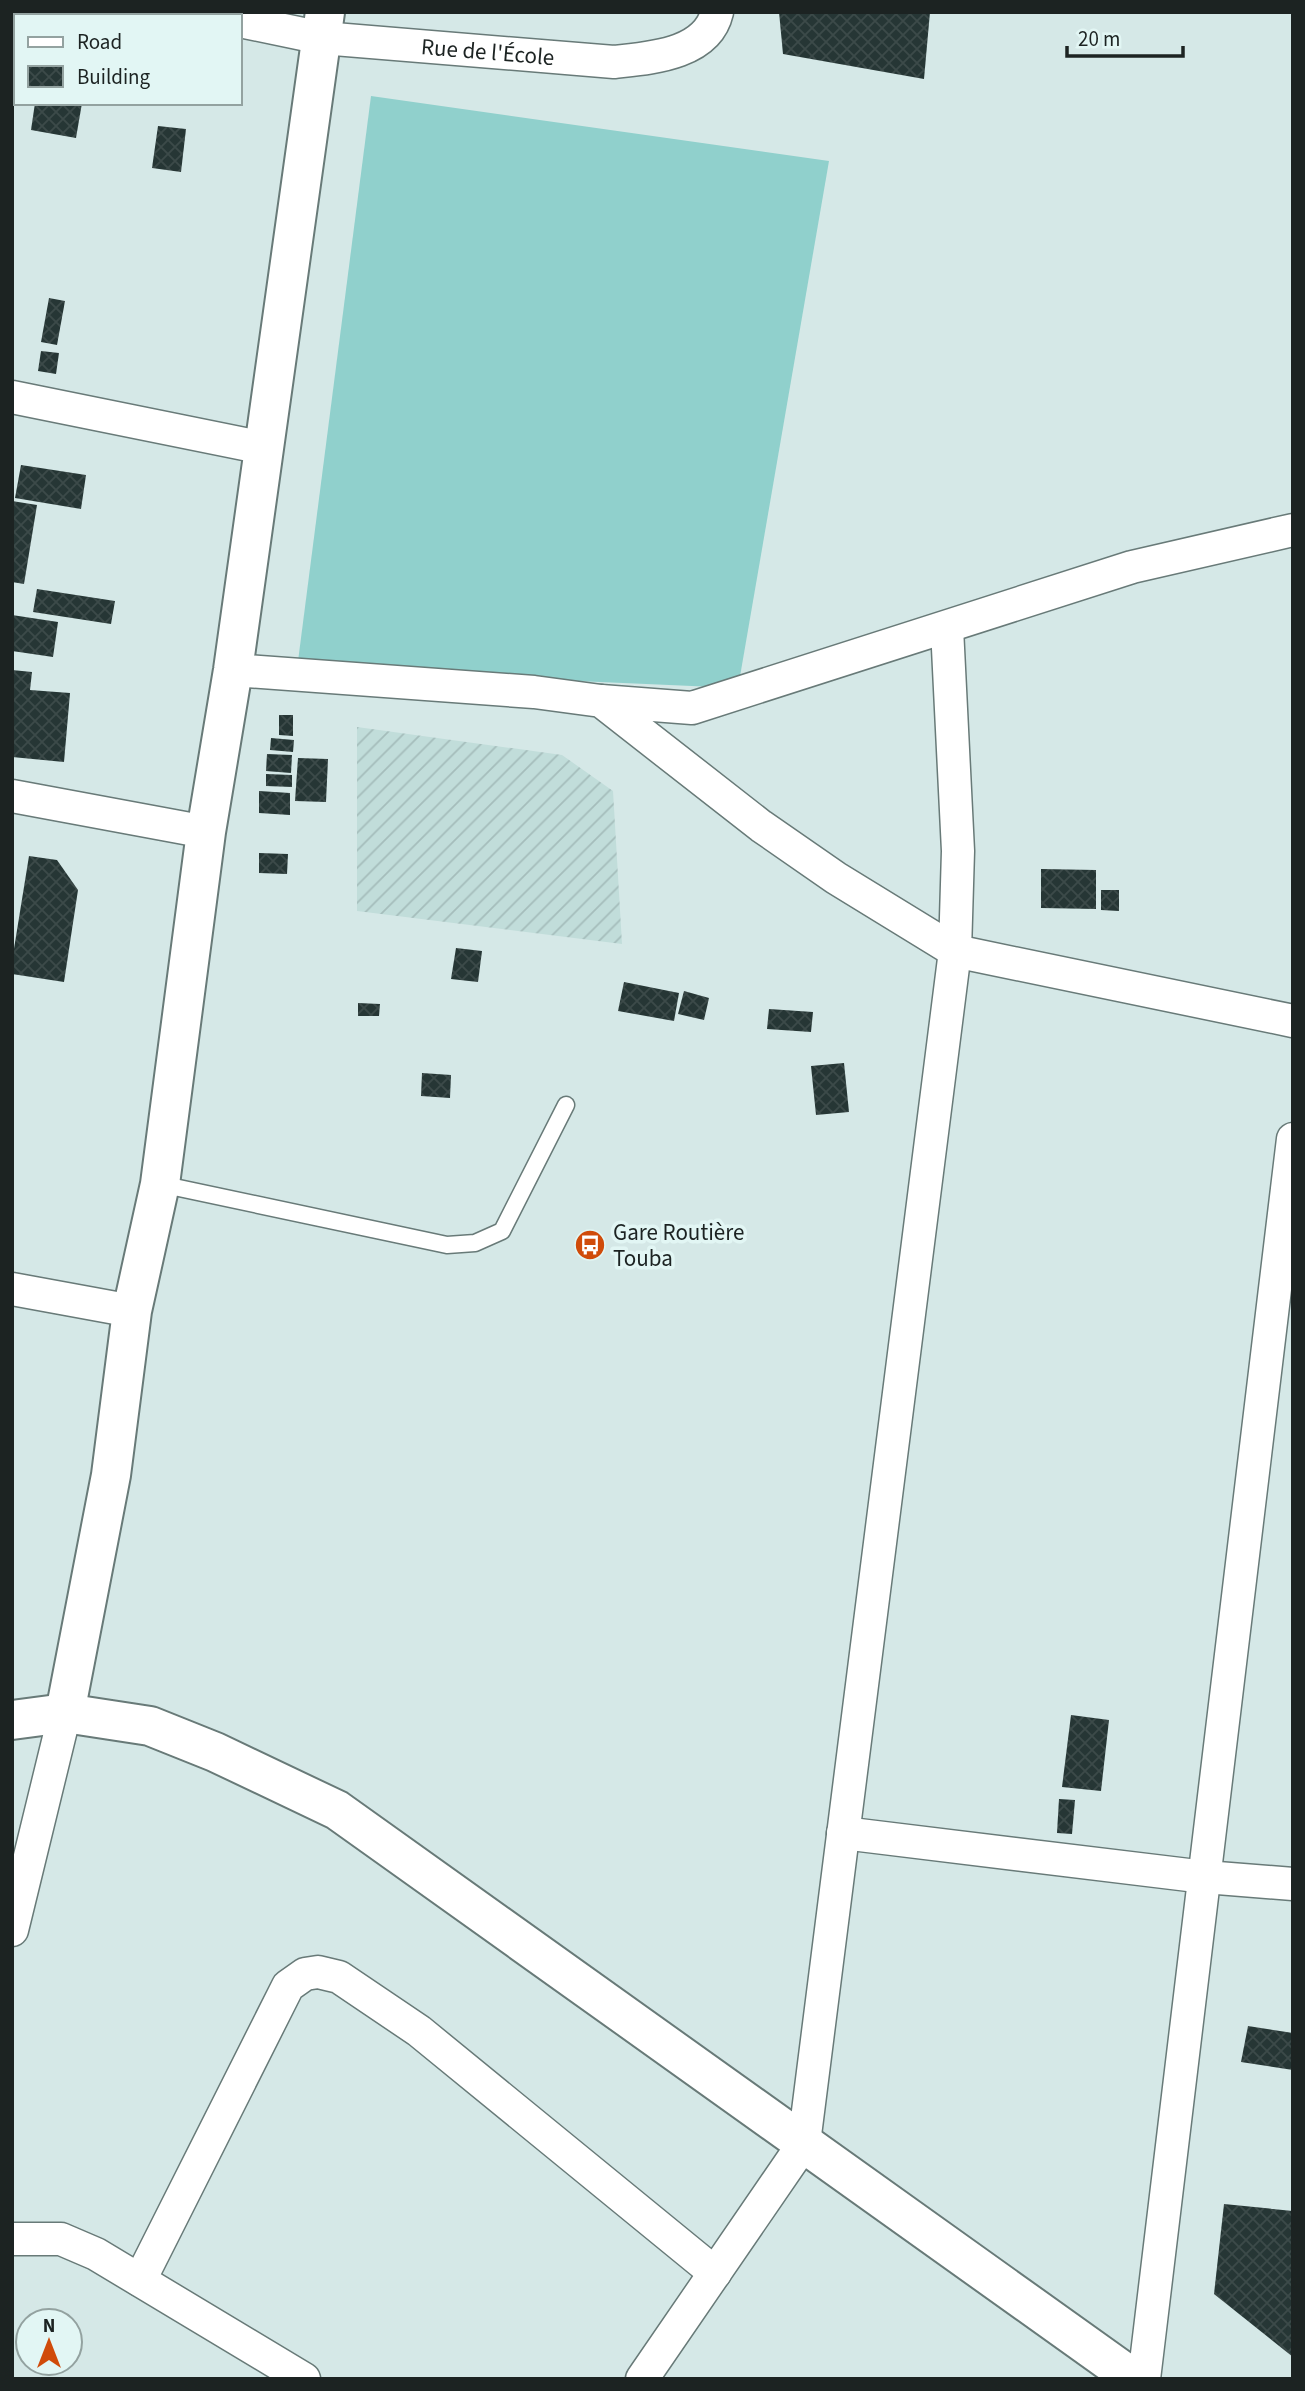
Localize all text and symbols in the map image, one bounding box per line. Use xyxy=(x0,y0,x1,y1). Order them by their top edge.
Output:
legend xyxy=(14,14,242,105)
scale bar xyxy=(1067,14,1182,58)
text: 20 m xyxy=(1078,24,1120,54)
text: Road xyxy=(77,27,122,57)
street label: Rue de l'École xyxy=(420,30,556,74)
text: Building xyxy=(77,62,151,92)
place label: Gare Routière Touba xyxy=(613,1216,744,1275)
bus stop icon: Gare Routière Touba xyxy=(573,1228,607,1262)
north arrow xyxy=(14,2307,84,2377)
text: N xyxy=(43,2313,55,2340)

